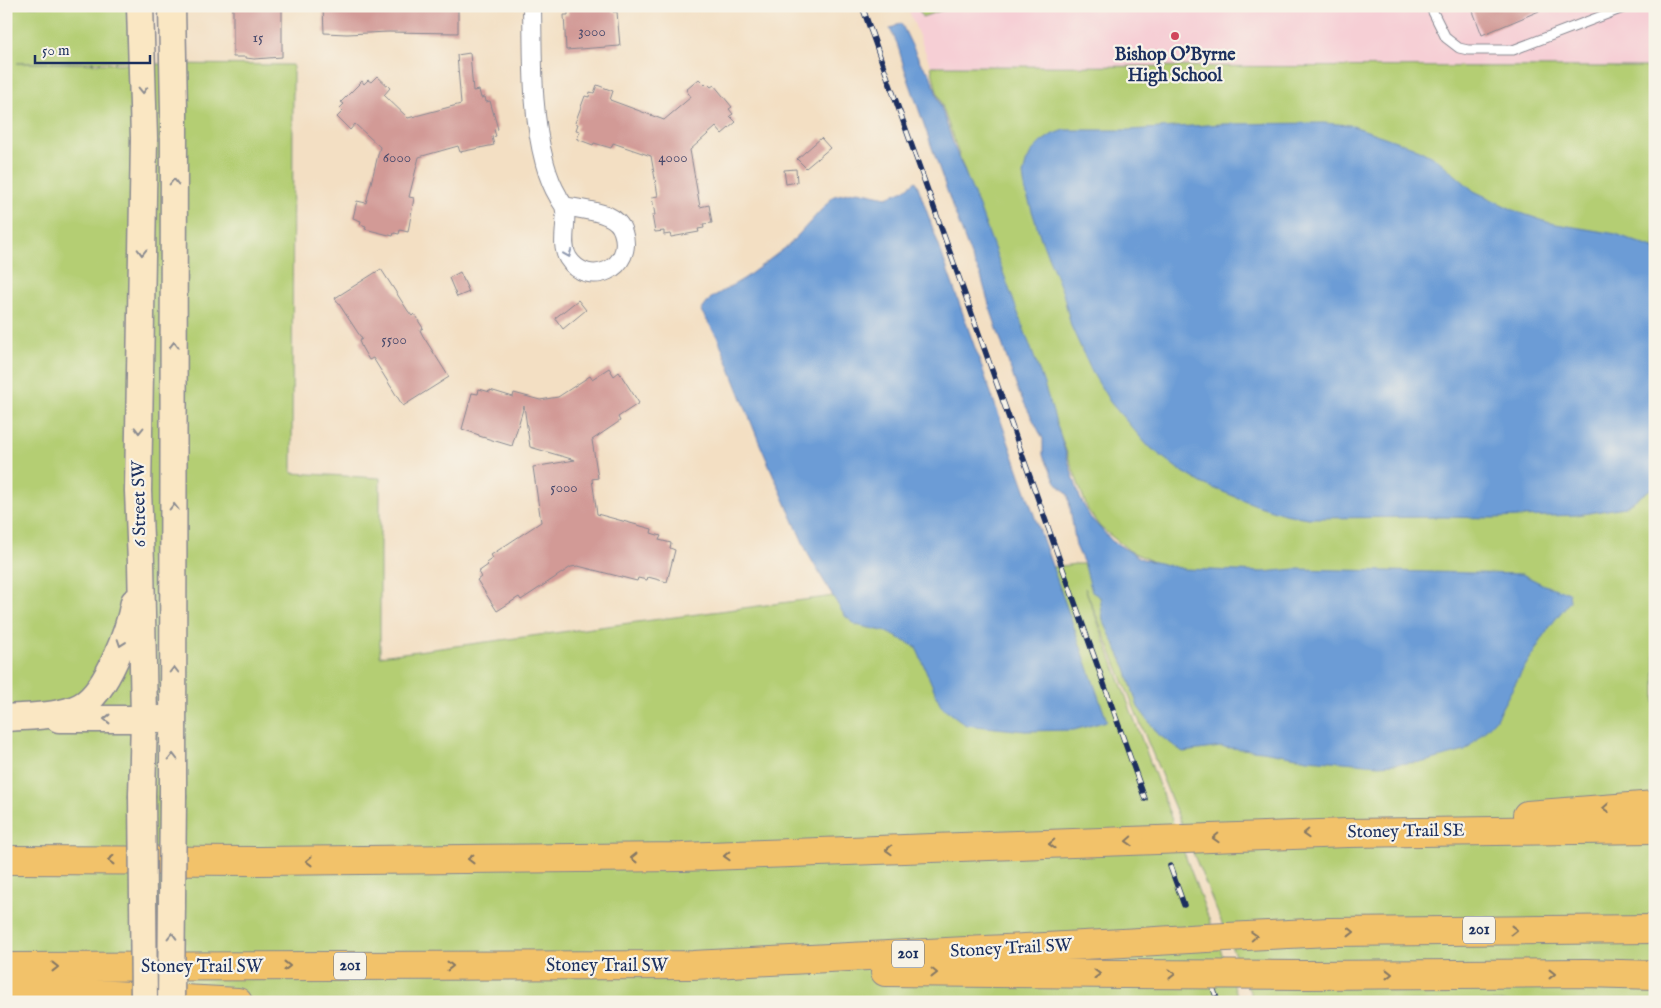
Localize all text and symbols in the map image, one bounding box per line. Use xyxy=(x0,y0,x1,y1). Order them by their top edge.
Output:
house number: 3000 xyxy=(578,22,606,41)
house number: 15 xyxy=(252,28,264,47)
marker: Bishop O'Byrne High School xyxy=(1169,30,1181,42)
scale bar xyxy=(35,32,150,64)
text: 50 m xyxy=(42,41,70,60)
place label: Bishop O'Byrne High School xyxy=(1114,44,1236,88)
one-way arrow xyxy=(137,86,148,94)
house number: 6000 xyxy=(383,148,411,167)
house number: 4000 xyxy=(658,148,688,167)
one-way arrow xyxy=(169,178,179,186)
one-way arrow xyxy=(137,249,147,257)
one-way arrow xyxy=(562,249,573,258)
house number: 5500 xyxy=(381,330,407,349)
one-way arrow xyxy=(169,341,179,348)
one-way arrow xyxy=(134,426,144,434)
street label: 6 Street SW xyxy=(128,460,152,547)
house number: 5000 xyxy=(550,478,578,497)
one-way arrow xyxy=(169,503,179,511)
one-way arrow xyxy=(117,638,127,647)
one-way arrow xyxy=(169,666,179,674)
one-way arrow xyxy=(103,714,111,724)
one-way arrow xyxy=(168,752,178,760)
one-way arrow xyxy=(1602,803,1610,814)
street label: Stoney Trail SE xyxy=(1347,819,1465,845)
one-way arrow xyxy=(1302,829,1310,840)
one-way arrow xyxy=(1212,832,1220,843)
one-way arrow xyxy=(1124,836,1132,846)
one-way arrow xyxy=(1048,839,1056,849)
one-way arrow xyxy=(885,844,893,855)
one-way arrow xyxy=(723,850,731,861)
one-way arrow xyxy=(629,853,637,863)
one-way arrow xyxy=(467,854,474,864)
one-way arrow xyxy=(107,855,114,865)
one-way arrow xyxy=(304,855,312,866)
road number: 201 xyxy=(1463,916,1495,944)
one-way arrow xyxy=(1510,925,1518,935)
one-way arrow xyxy=(1347,926,1355,937)
one-way arrow xyxy=(1251,930,1259,941)
one-way arrow xyxy=(166,931,177,939)
street label: Stoney Trail SW xyxy=(950,934,1073,964)
road number: 201 xyxy=(892,941,924,968)
road number: 201 xyxy=(334,952,366,979)
street label: Stoney Trail SW xyxy=(546,955,669,978)
street label: Stoney Trail SW xyxy=(141,956,264,979)
one-way arrow xyxy=(284,961,292,971)
one-way arrow xyxy=(446,961,454,971)
one-way arrow xyxy=(52,962,59,972)
one-way arrow xyxy=(931,968,939,978)
one-way arrow xyxy=(1548,968,1556,979)
one-way arrow xyxy=(1094,969,1101,979)
one-way arrow xyxy=(1168,969,1176,979)
one-way arrow xyxy=(1386,969,1394,979)

